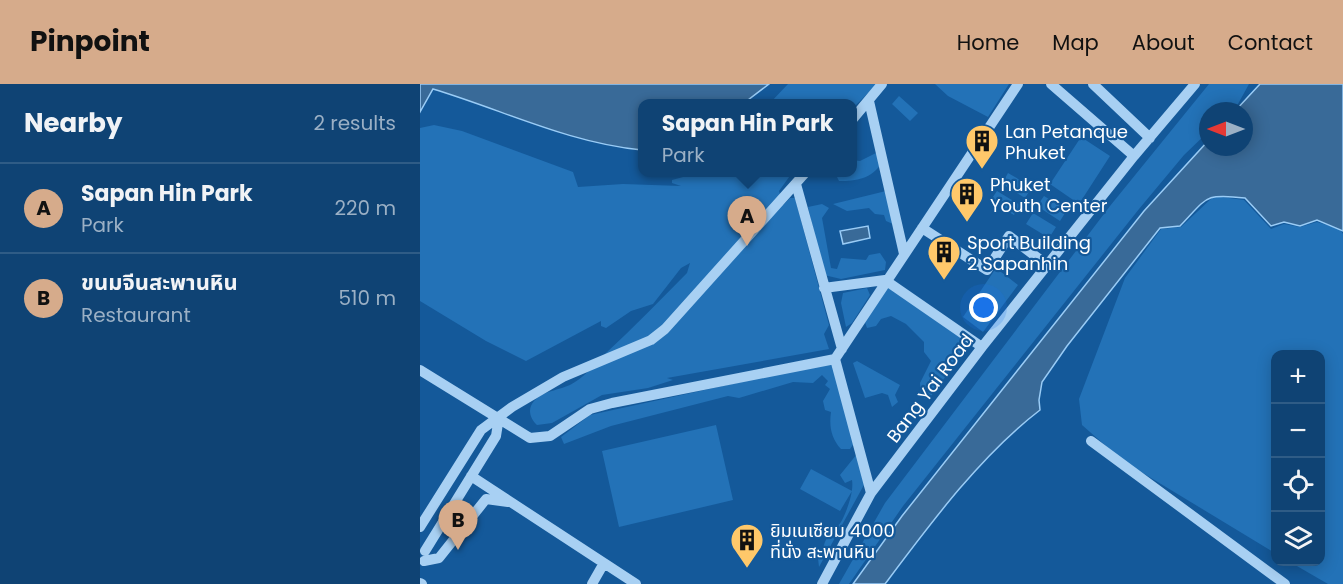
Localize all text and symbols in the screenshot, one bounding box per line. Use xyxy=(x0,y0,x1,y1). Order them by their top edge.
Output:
text: Pinpoint xyxy=(30,22,150,61)
text: Home xyxy=(957,28,1019,57)
text: Map xyxy=(1052,28,1099,57)
text: About xyxy=(1132,28,1195,57)
text: Contact xyxy=(1228,28,1313,57)
popup xyxy=(638,99,857,177)
north arrow xyxy=(1199,102,1253,156)
text: Nearby xyxy=(24,105,122,141)
text: Sapan Hin Park xyxy=(662,108,833,139)
text: 2 results xyxy=(313,109,396,137)
place label: Lan Petanque Phuket xyxy=(1005,119,1128,165)
building icon: Lan Petanque Phuket xyxy=(964,123,1000,170)
text: Park xyxy=(662,141,705,169)
place label: Phuket Youth Center xyxy=(990,172,1108,218)
building icon: Phuket Youth Center xyxy=(949,176,985,223)
text: Sapan Hin Park xyxy=(81,178,253,209)
text: A xyxy=(36,194,51,222)
text: 220 m xyxy=(335,194,396,222)
pin: A xyxy=(728,196,766,246)
text: Park xyxy=(81,211,124,239)
place label: Sport Building 2 Sapanhin xyxy=(967,230,1091,276)
building icon: Sport Building 2 Sapanhin xyxy=(926,234,962,281)
text: ขนมจีนสะพานหิน xyxy=(81,267,238,298)
text: B xyxy=(37,284,50,312)
text: 510 m xyxy=(339,284,396,312)
your location xyxy=(969,293,998,322)
text: Restaurant xyxy=(81,301,191,329)
street label: Bang Yai Road xyxy=(881,328,979,448)
map controls xyxy=(1271,350,1325,566)
button: + xyxy=(1271,350,1325,404)
button: − xyxy=(1271,404,1325,458)
button: locate xyxy=(1271,458,1325,512)
pin: B xyxy=(438,500,477,550)
button: layers xyxy=(1271,512,1325,566)
place label: ยิมเนเซียม 4000 ที่นั่ง สะพานหิน xyxy=(770,518,895,564)
building icon: ยิมเนเซียม 4000 ที่นั่ง สะพานหิน xyxy=(729,522,765,569)

